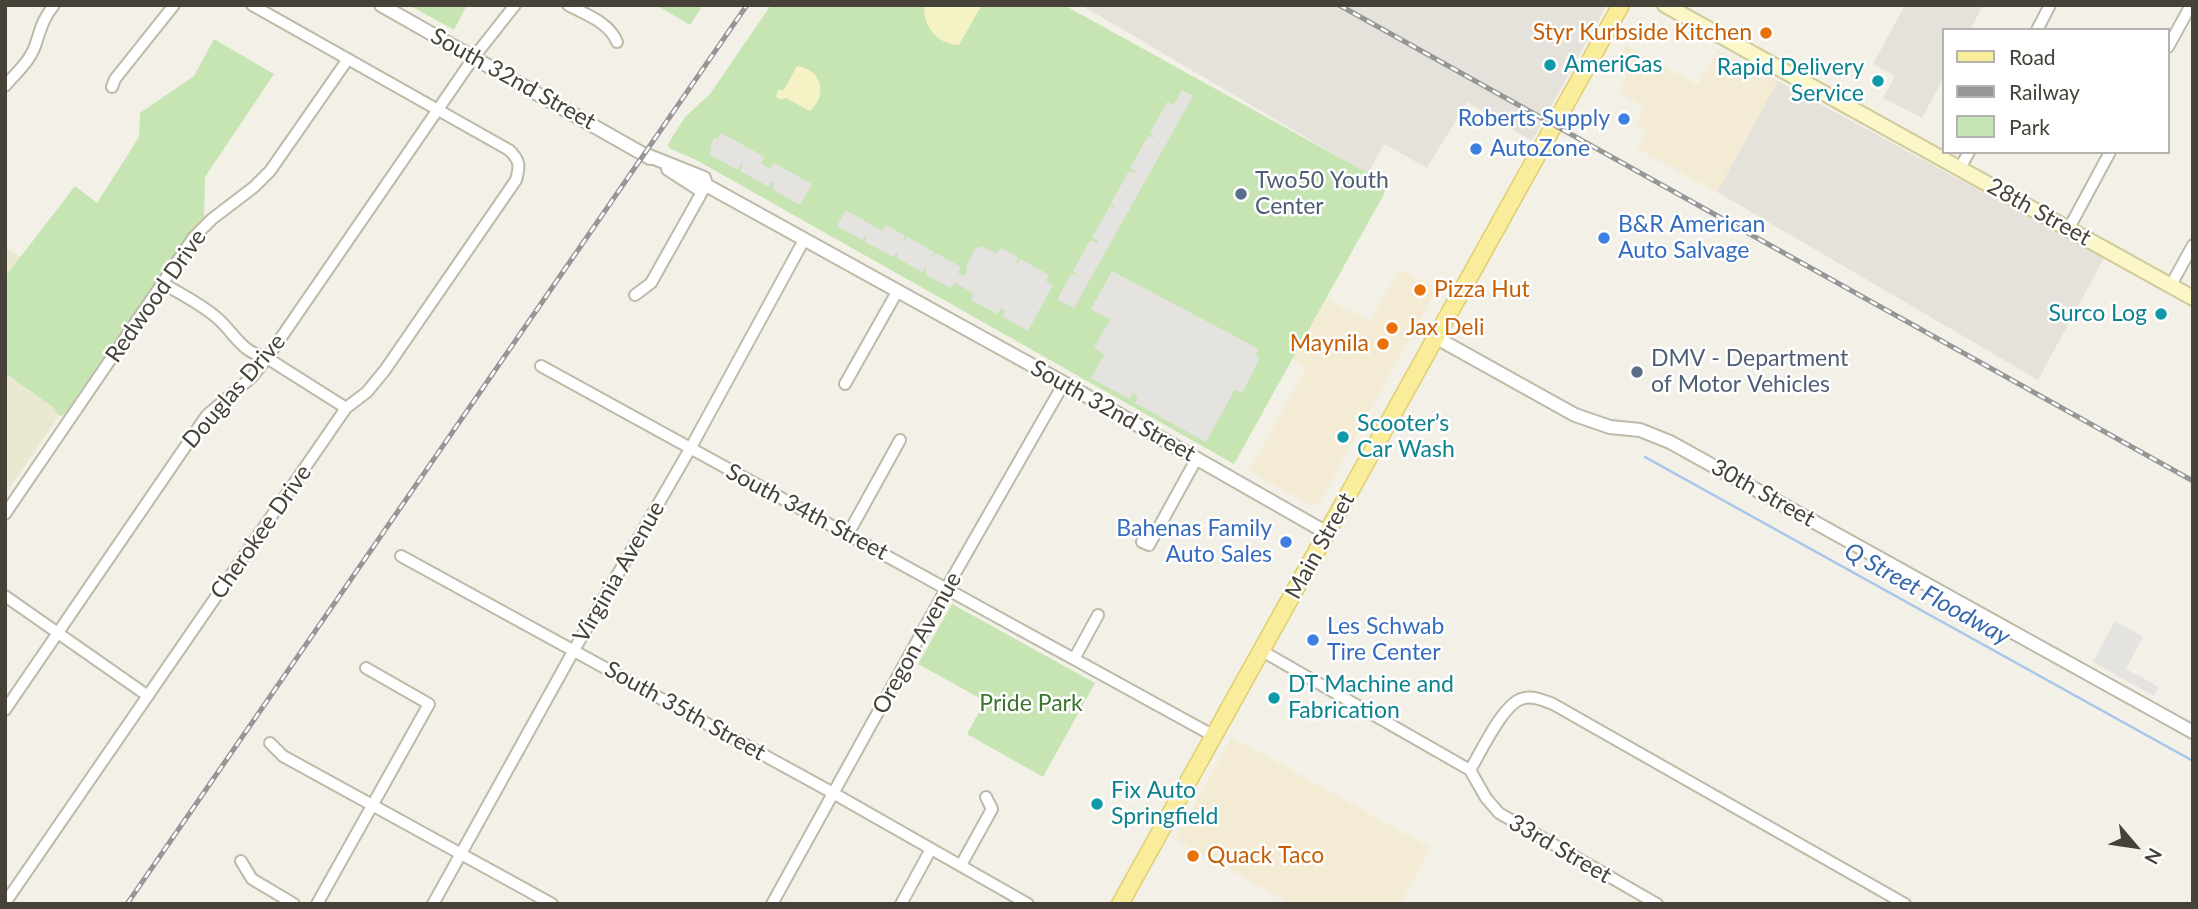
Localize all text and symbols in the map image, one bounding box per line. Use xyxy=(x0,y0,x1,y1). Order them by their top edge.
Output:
place label: Styr Kurbside Kitchen xyxy=(1533,19,1752,47)
street label: South 32nd Street xyxy=(426,22,600,136)
marker: Styr Kurbside Kitchen xyxy=(1758,25,1774,41)
legend xyxy=(1942,28,2170,154)
text: Road xyxy=(2009,44,2056,69)
place label: AmeriGas xyxy=(1564,51,1662,79)
place label: Rapid Delivery Service xyxy=(1717,54,1864,108)
marker: AmeriGas xyxy=(1542,57,1558,73)
marker: Rapid Delivery Service xyxy=(1870,73,1886,89)
text: Railway xyxy=(2009,79,2080,104)
place label: Roberts Supply xyxy=(1458,105,1610,133)
marker: Roberts Supply xyxy=(1616,111,1632,127)
text: Park xyxy=(2009,114,2050,139)
place label: AutoZone xyxy=(1490,135,1590,163)
marker: AutoZone xyxy=(1468,141,1484,157)
place label: Two50 Youth Center xyxy=(1255,167,1389,221)
street label: 28th Street xyxy=(1982,172,2096,252)
marker: Two50 Youth Center xyxy=(1233,186,1249,202)
place label: B&R American Auto Salvage xyxy=(1618,211,1765,265)
street label: Redwood Drive xyxy=(100,224,212,368)
marker: B&R American Auto Salvage xyxy=(1596,230,1612,246)
place label: Pizza Hut xyxy=(1434,276,1530,304)
marker: Pizza Hut xyxy=(1412,282,1428,298)
place label: Surco Log xyxy=(2048,300,2147,328)
marker: Surco Log xyxy=(2153,306,2169,322)
place label: Jax Deli xyxy=(1406,314,1484,342)
marker: Jax Deli xyxy=(1384,320,1400,336)
street label: Douglas Drive xyxy=(177,328,291,454)
place label: Maynila xyxy=(1290,330,1369,358)
marker: Maynila xyxy=(1375,336,1391,352)
place label: DMV - Department of Motor Vehicles xyxy=(1651,345,1848,399)
street label: South 32nd Street xyxy=(1026,354,1200,468)
marker: DMV - Department of Motor Vehicles xyxy=(1629,364,1645,380)
place label: Scooter’s Car Wash xyxy=(1357,410,1455,464)
marker: Scooter’s Car Wash xyxy=(1335,429,1351,445)
street label: 30th Street xyxy=(1706,453,1820,533)
street label: South 34th Street xyxy=(721,458,893,566)
street label: Cherokee Drive xyxy=(205,460,317,604)
street label: Main Street xyxy=(1280,488,1360,604)
street label: Virginia Avenue xyxy=(567,496,671,648)
place label: Bahenas Family Auto Sales xyxy=(1116,515,1272,569)
marker: Bahenas Family Auto Sales xyxy=(1278,534,1294,550)
water label: Q Street Floodway xyxy=(1839,537,2015,651)
street label: Oregon Avenue xyxy=(867,567,967,719)
place label: Les Schwab Tire Center xyxy=(1327,613,1444,667)
marker: Les Schwab Tire Center xyxy=(1305,632,1321,648)
street label: South 35th Street xyxy=(600,655,770,767)
place label: DT Machine and Fabrication xyxy=(1288,671,1454,725)
park label: Pride Park xyxy=(979,690,1083,718)
marker: DT Machine and Fabrication xyxy=(1266,690,1282,706)
place label: Fix Auto Springfield xyxy=(1111,777,1218,831)
marker: Fix Auto Springfield xyxy=(1089,796,1105,812)
street label: 33rd Street xyxy=(1504,809,1616,889)
north arrow xyxy=(2100,811,2170,881)
place label: Quack Taco xyxy=(1207,842,1324,870)
text: N xyxy=(2140,844,2167,868)
marker: Quack Taco xyxy=(1185,848,1201,864)

